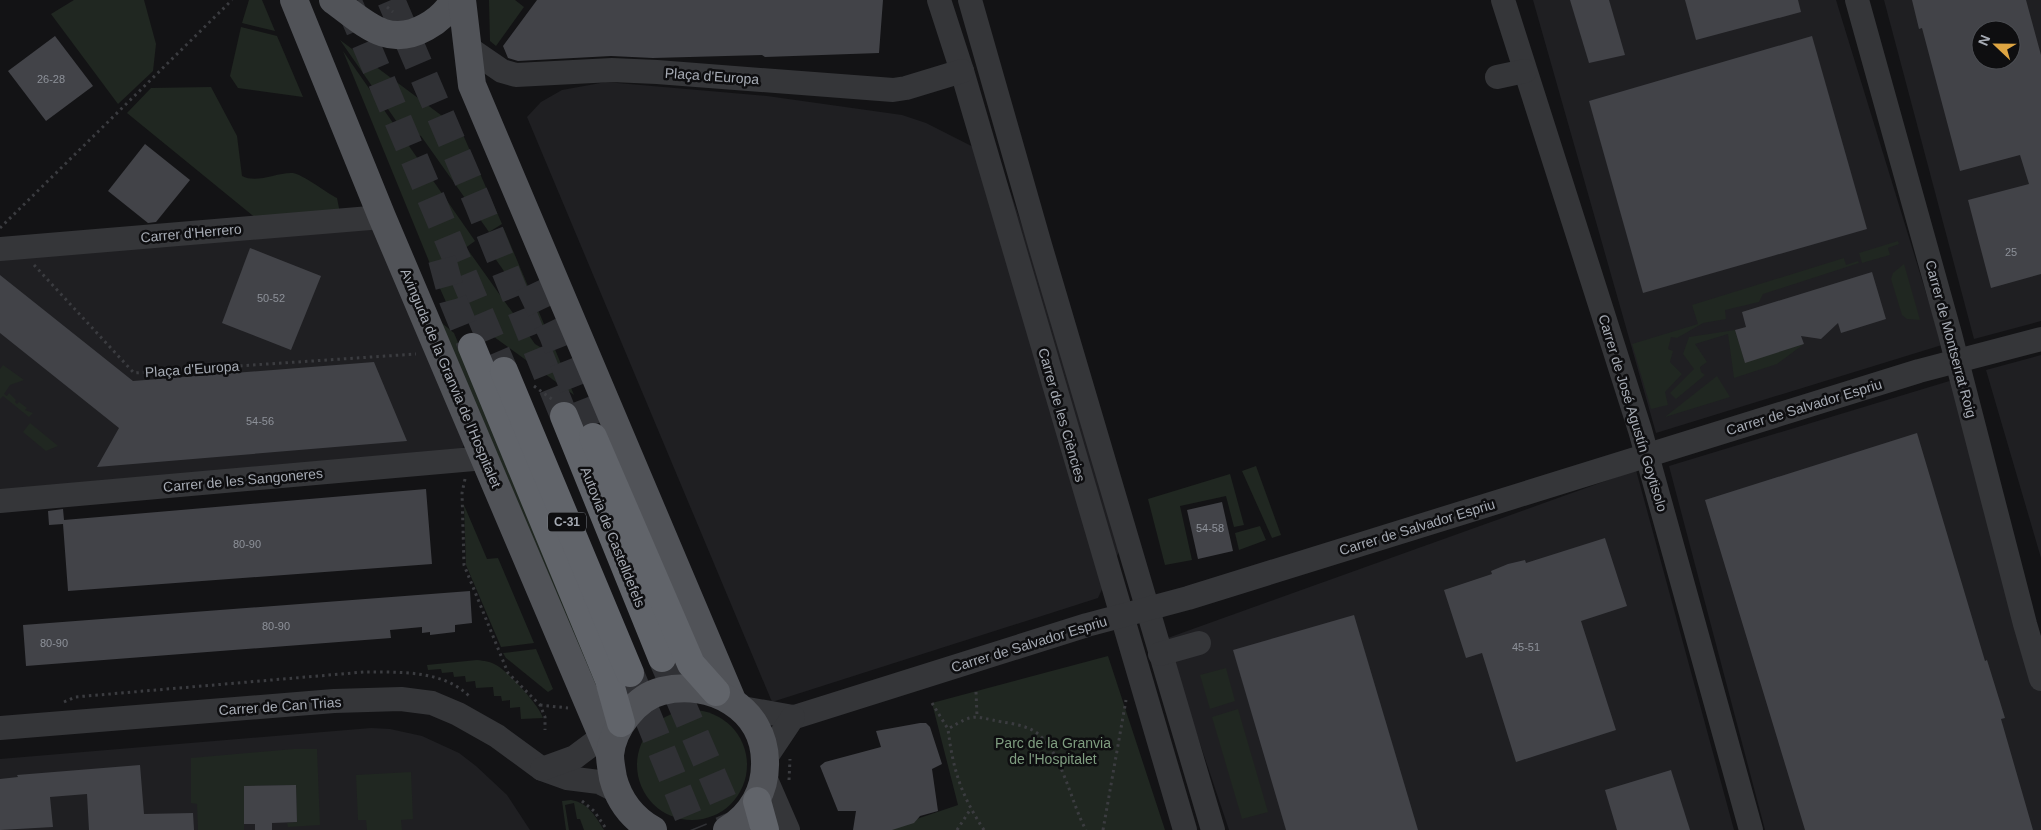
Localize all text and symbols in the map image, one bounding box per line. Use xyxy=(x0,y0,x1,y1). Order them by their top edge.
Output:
north arrow xyxy=(1971,20,2021,70)
text: N xyxy=(1975,32,1993,48)
street label: Plaça d'Europa xyxy=(664,65,760,87)
house number: 26-28 xyxy=(37,73,65,85)
street label: Carrer d'Herrero xyxy=(140,221,242,245)
house number: 25 xyxy=(2005,246,2017,258)
street label: Carrer de Montserrat Roig xyxy=(1922,258,1980,420)
street label: Avinguda de la Granvia de l'Hospitalet xyxy=(397,266,505,490)
house number: 50-52 xyxy=(257,292,285,304)
street label: Carrer de José Agustín Goytisolo xyxy=(1595,312,1671,514)
street label: Carrer de les Ciències xyxy=(1035,346,1089,484)
street label: Plaça d'Europa xyxy=(144,358,240,380)
street label: Carrer de Salvador Espriu xyxy=(1724,376,1884,438)
house number: 54-56 xyxy=(246,415,274,427)
street label: Autovia de Castelldefels xyxy=(577,464,649,610)
street label: Carrer de les Sangoneres xyxy=(162,465,324,495)
street label: Carrer de Salvador Espriu xyxy=(1337,496,1497,558)
road number: C-31 xyxy=(548,512,586,532)
house number: 54-58 xyxy=(1196,522,1224,534)
house number: 80-90 xyxy=(233,538,261,550)
street label: Carrer de Salvador Espriu xyxy=(949,613,1109,675)
house number: 80-90 xyxy=(262,620,290,632)
house number: 80-90 xyxy=(40,637,68,649)
house number: 45-51 xyxy=(1512,641,1540,653)
street label: Carrer de Can Trias xyxy=(218,694,342,718)
park label: Parc de la Granvia de l'Hospitalet xyxy=(995,735,1111,767)

